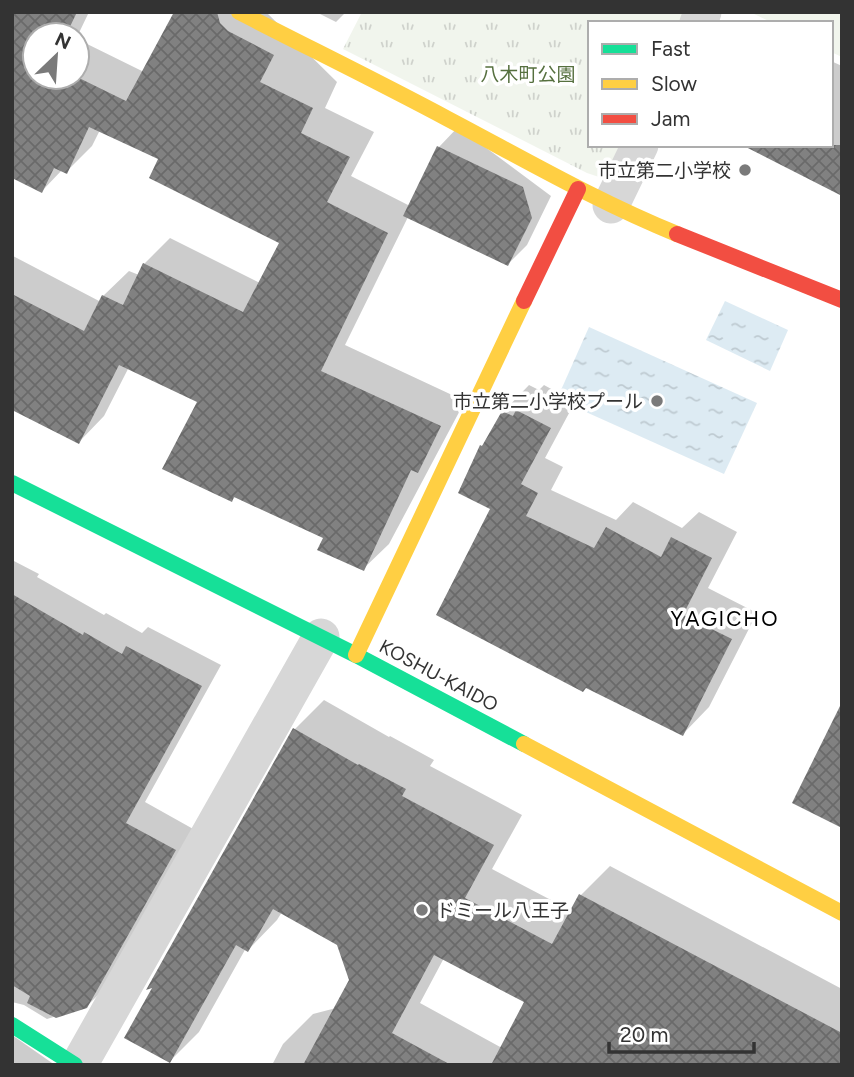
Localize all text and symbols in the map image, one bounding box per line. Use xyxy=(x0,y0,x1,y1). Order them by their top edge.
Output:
north arrow xyxy=(21,21,91,91)
legend xyxy=(588,21,833,147)
text: N xyxy=(51,28,74,55)
text: Fast xyxy=(651,36,691,61)
park label: 八木町公園 xyxy=(480,63,576,86)
text: Slow xyxy=(651,71,697,96)
text: Jam xyxy=(651,106,690,131)
place label: 市立第二小学校 xyxy=(598,159,731,182)
marker: 市立第二小学校 xyxy=(737,162,753,178)
place label: 市立第二小学校プール xyxy=(453,390,643,413)
marker: 市立第二小学校プール xyxy=(649,393,665,409)
district label: YAGICHO xyxy=(671,606,779,631)
street label: KOSHU-KAIDO xyxy=(376,635,502,716)
place label: ドミール八王子 xyxy=(436,899,569,922)
marker: ドミール八王子 xyxy=(414,902,430,918)
scale bar xyxy=(609,1010,754,1054)
text: 20 m xyxy=(620,1022,668,1047)

